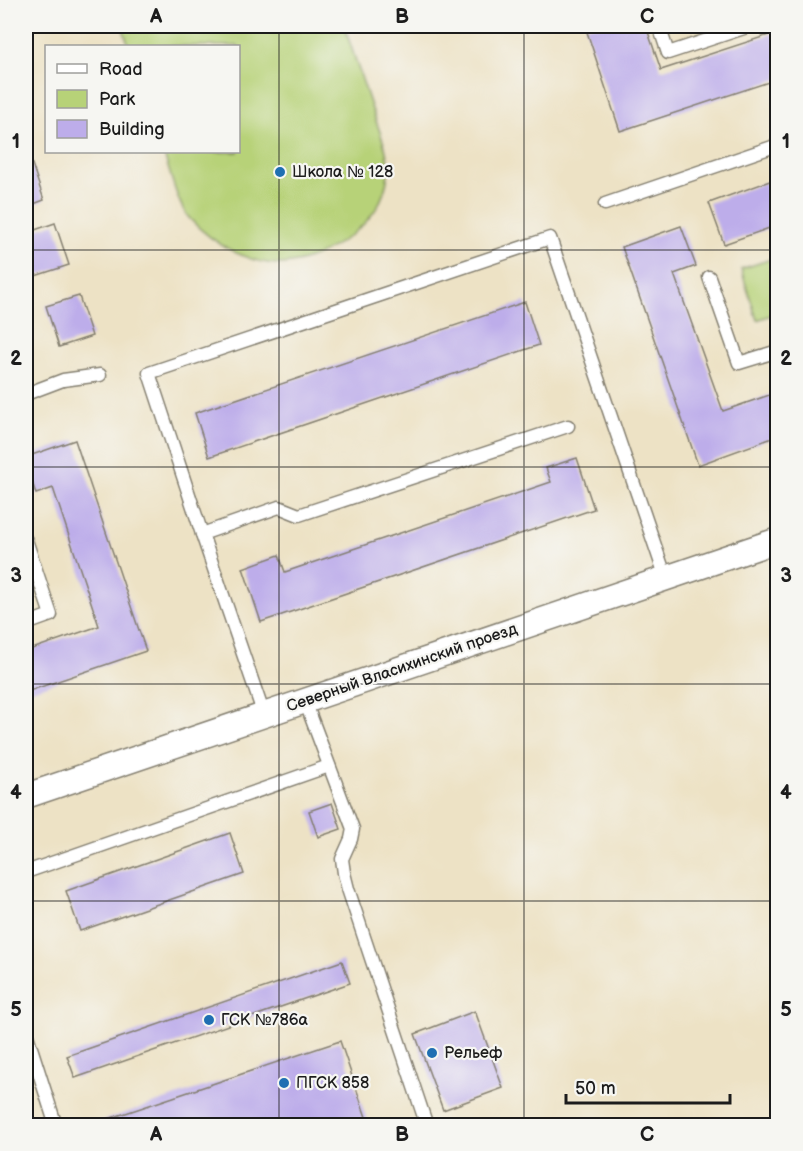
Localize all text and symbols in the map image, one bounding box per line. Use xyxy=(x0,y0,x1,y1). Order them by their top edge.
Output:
text: A xyxy=(149,5,163,29)
text: B xyxy=(395,5,409,29)
text: C xyxy=(640,5,654,29)
legend xyxy=(45,45,240,153)
text: Road xyxy=(99,59,143,80)
text: Park xyxy=(99,89,135,110)
text: Building xyxy=(99,119,165,140)
text: 1 xyxy=(12,130,20,154)
text: 1 xyxy=(782,130,790,154)
place label: Школа № 128 xyxy=(292,163,393,182)
marker: Школа № 128 xyxy=(273,165,287,179)
text: 2 xyxy=(10,347,22,371)
text: 2 xyxy=(780,347,792,371)
text: 3 xyxy=(10,564,22,588)
text: 3 xyxy=(780,564,792,588)
street label: Северный Власихинский проезд xyxy=(284,619,520,716)
text: 4 xyxy=(10,781,22,805)
text: 4 xyxy=(780,781,792,805)
text: 5 xyxy=(10,998,22,1022)
text: 5 xyxy=(780,998,792,1022)
place label: ГСК №786а xyxy=(221,1011,309,1030)
marker: ГСК №786а xyxy=(202,1013,216,1027)
place label: Рельеф xyxy=(444,1044,502,1063)
marker: Рельеф xyxy=(425,1046,439,1060)
scale bar xyxy=(566,1067,730,1105)
place label: ПГСК 858 xyxy=(296,1074,369,1093)
marker: ПГСК 858 xyxy=(277,1076,291,1090)
text: 50 m xyxy=(575,1078,616,1099)
text: A xyxy=(149,1123,163,1147)
text: B xyxy=(395,1123,409,1147)
text: C xyxy=(640,1123,654,1147)

